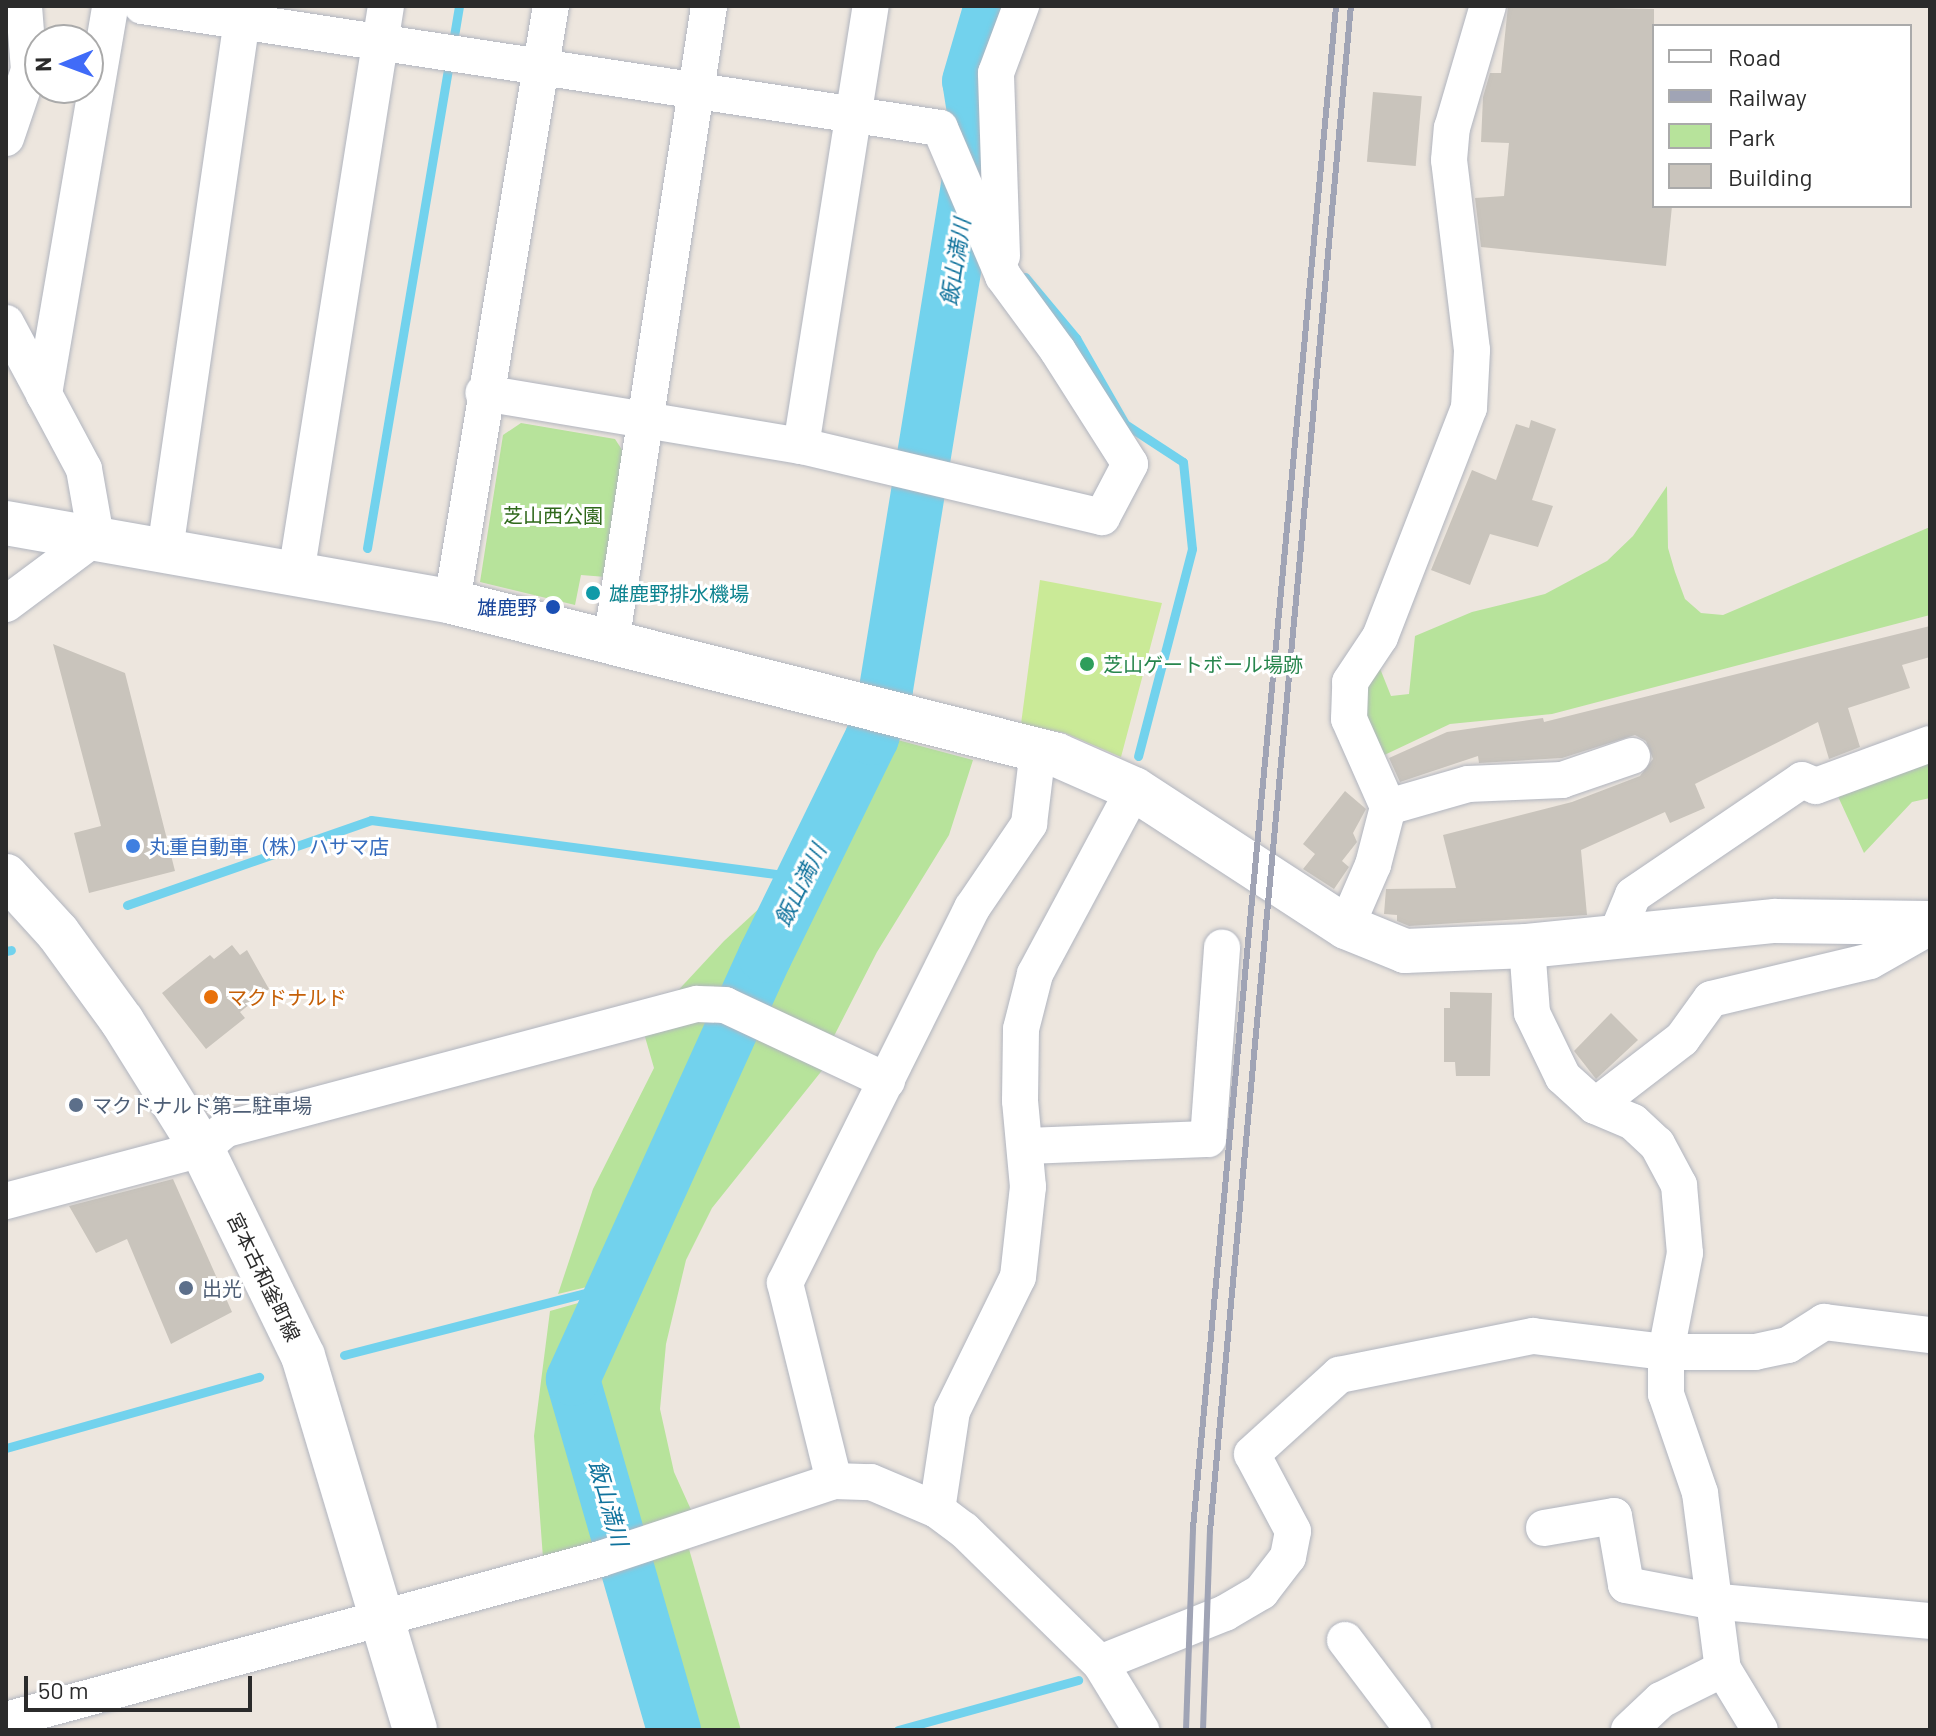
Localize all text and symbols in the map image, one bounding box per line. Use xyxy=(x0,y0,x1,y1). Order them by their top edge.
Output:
north arrow xyxy=(24,24,104,104)
legend xyxy=(1652,24,1912,208)
text: Road xyxy=(1728,42,1781,71)
text: N xyxy=(29,57,55,72)
text: Railway xyxy=(1728,82,1807,111)
text: Park xyxy=(1728,122,1775,151)
text: Building xyxy=(1728,162,1812,191)
water label: 飯山満川 xyxy=(935,216,975,308)
park label: 芝山西公園 xyxy=(503,503,603,527)
place label: 雄鹿野排水機場 xyxy=(609,581,749,605)
marker: 雄鹿野排水機場 xyxy=(584,584,602,602)
place label: 雄鹿野 xyxy=(477,595,537,619)
marker: 雄鹿野 xyxy=(544,598,562,616)
place label: 芝山ゲートボール場跡 xyxy=(1103,652,1303,676)
marker: 芝山ゲートボール場跡 xyxy=(1078,655,1096,673)
place label: 丸重自動車（株）ハサマ店 xyxy=(149,834,389,858)
marker: 丸重自動車（株）ハサマ店 xyxy=(124,837,142,855)
water label: 飯山満川 xyxy=(769,840,831,930)
place label: マクドナルド xyxy=(227,985,347,1009)
marker: マクドナルド xyxy=(202,988,220,1006)
place label: マクドナルド第二駐車場 xyxy=(92,1093,312,1117)
marker: マクドナルド第二駐車場 xyxy=(67,1096,85,1114)
street label: 宮本古和釜町線 xyxy=(223,1209,305,1345)
place label: 出光 xyxy=(202,1276,242,1300)
marker: 出光 xyxy=(177,1279,195,1297)
water label: 飯山満川 xyxy=(584,1457,634,1549)
scale bar xyxy=(28,1660,256,1710)
text: 50 m xyxy=(38,1675,89,1704)

